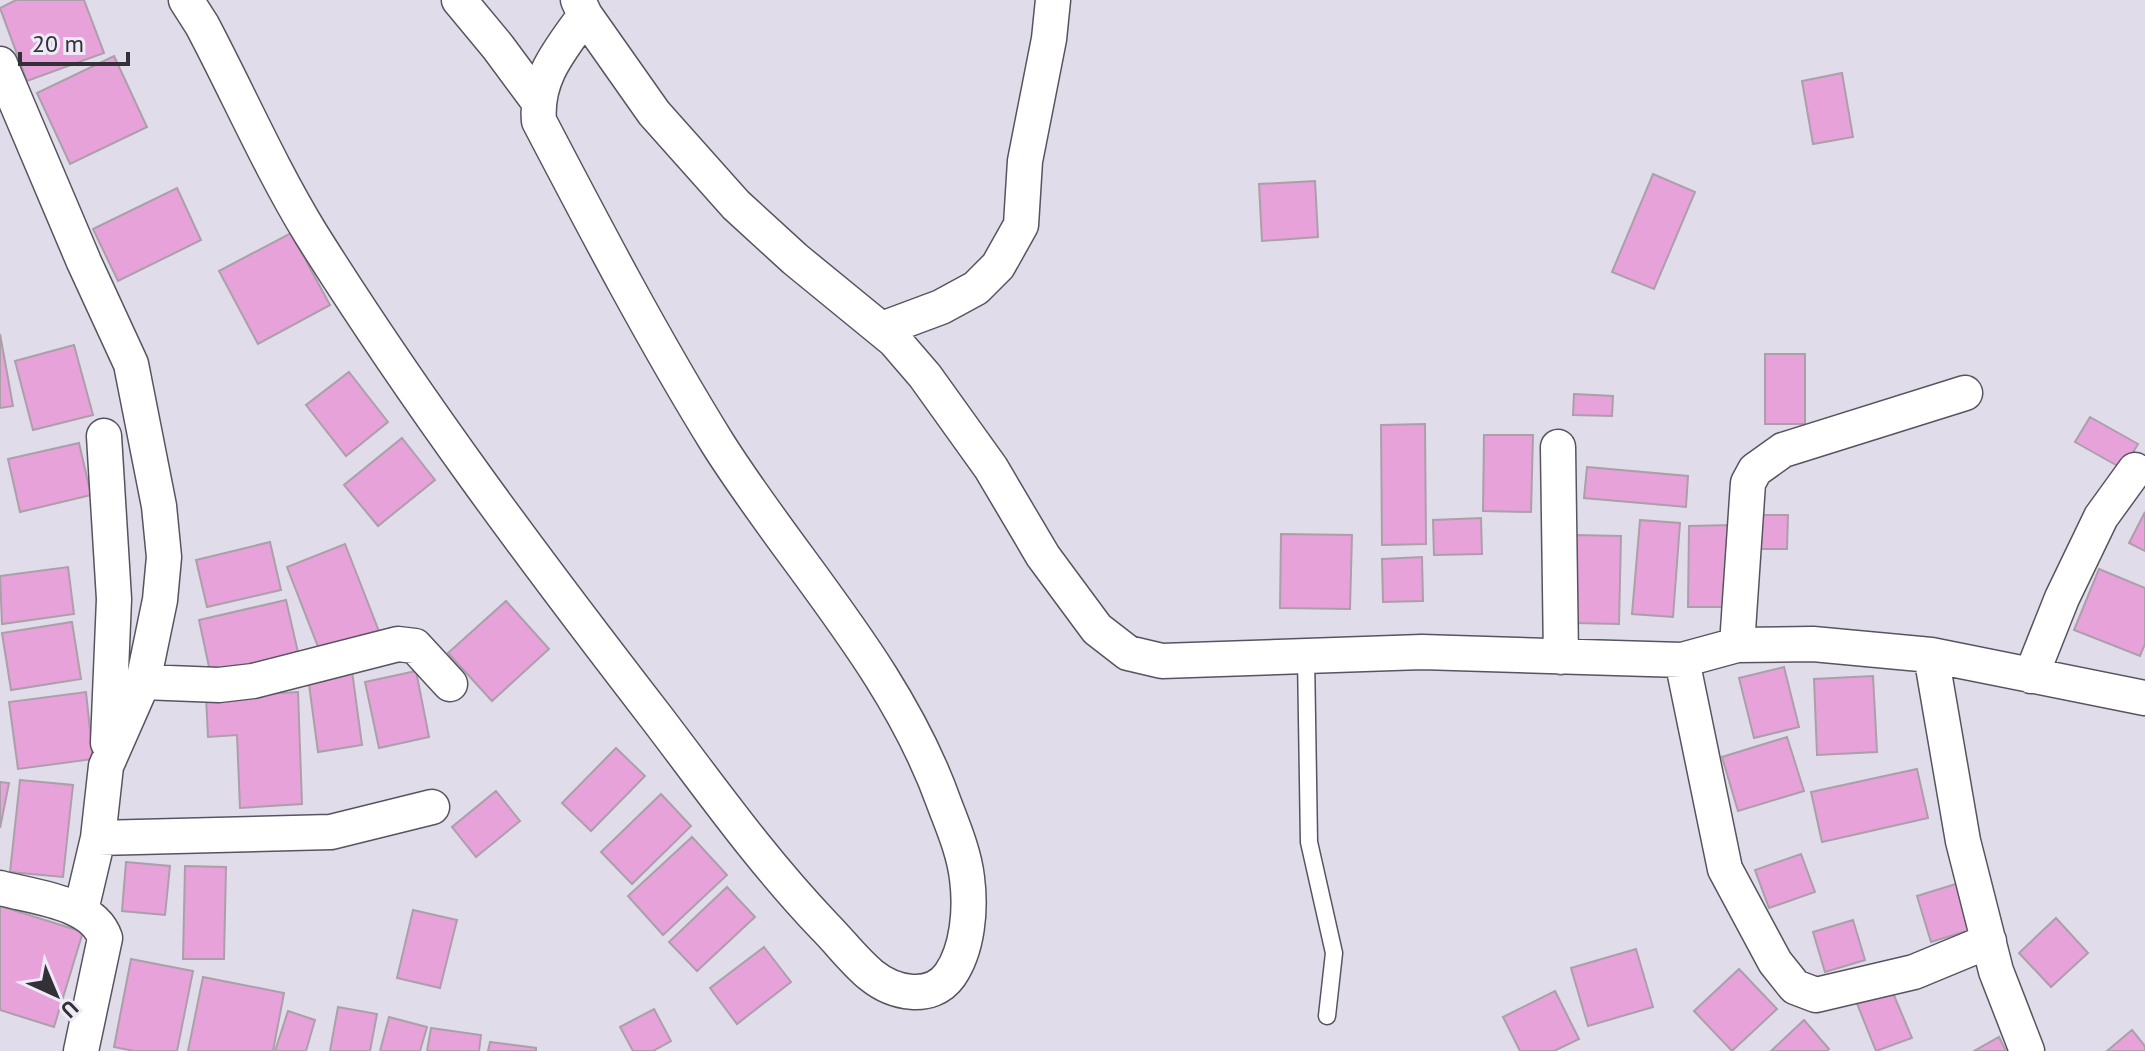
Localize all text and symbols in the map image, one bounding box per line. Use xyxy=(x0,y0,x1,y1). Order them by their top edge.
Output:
scale bar xyxy=(20,16,128,66)
text: 20 m xyxy=(32,28,84,59)
north arrow xyxy=(16,955,96,1035)
text: U xyxy=(55,995,85,1024)

